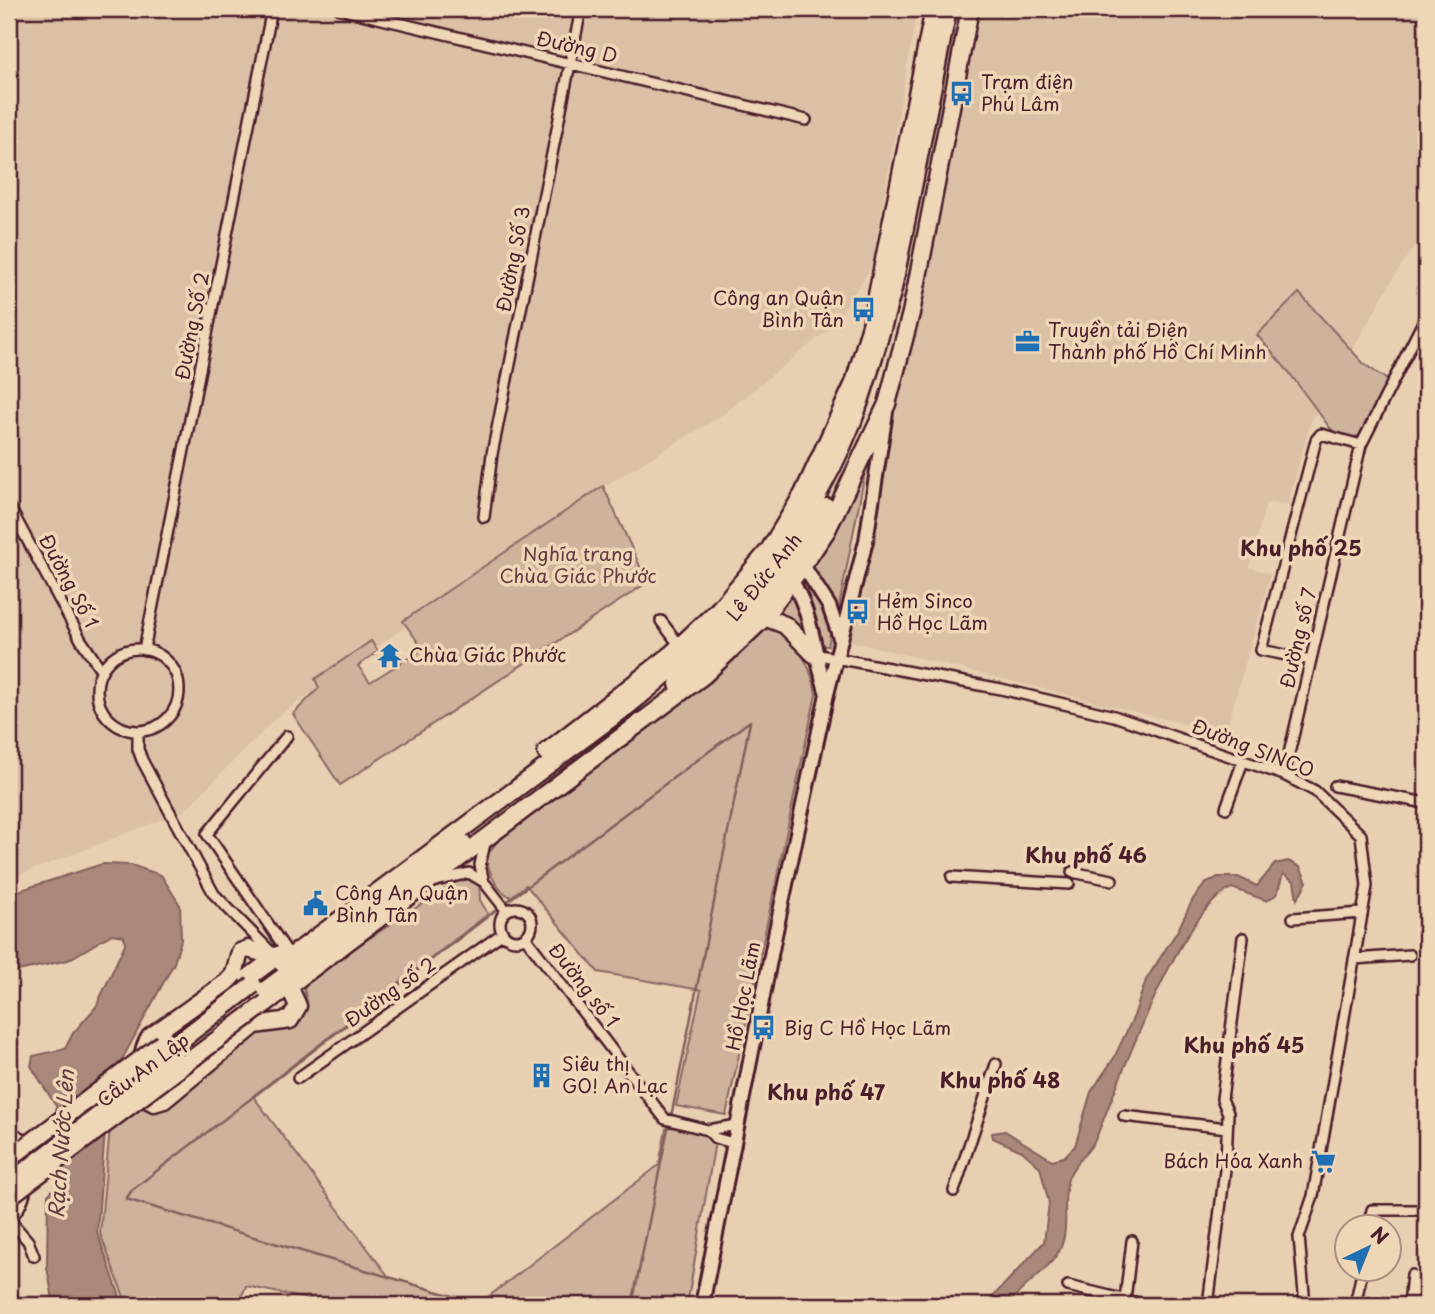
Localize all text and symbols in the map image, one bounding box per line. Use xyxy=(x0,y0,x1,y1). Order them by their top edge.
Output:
street label: Đường D xyxy=(534,23,621,69)
place label: Trạm điện Phú Lâm xyxy=(981,67,1073,117)
bus stop icon: Trạm điện Phú Lâm xyxy=(947,79,975,107)
street label: Đường Số 3 xyxy=(488,204,536,314)
street label: Đường Số 2 xyxy=(167,269,215,382)
place label: Công an Quận Bình Tân xyxy=(713,283,844,333)
bus stop icon: Công an Quận Bình Tân xyxy=(850,295,878,323)
place label: Truyền tải Điện Thành phố Hồ Chí Minh xyxy=(1048,315,1267,365)
office icon: Truyền tải Điện Thành phố Hồ Chí Minh xyxy=(1014,327,1042,355)
street label: Lê Đức Anh xyxy=(719,526,808,626)
street label: Đường Số 1 xyxy=(33,528,106,633)
district label: Khu phố 25 xyxy=(1240,531,1362,563)
park label: Nghĩa trang Chùa Giác Phước xyxy=(499,539,657,589)
street label: Đường số 7 xyxy=(1272,584,1322,691)
place label: Hẻm Sinco Hồ Học Lãm xyxy=(877,586,988,636)
bus stop icon: Hẻm Sinco Hồ Học Lãm xyxy=(843,598,871,626)
place label: Chùa Giác Phước xyxy=(409,640,566,668)
temple icon: Chùa Giác Phước xyxy=(375,641,403,669)
street label: Đường SINCO xyxy=(1188,711,1319,783)
district label: Khu phố 46 xyxy=(1025,838,1147,870)
place label: Công An Quận Bình Tân xyxy=(335,878,468,928)
public building icon: Công An Quận Bình Tân xyxy=(301,890,329,918)
street label: Đường số 1 xyxy=(543,936,627,1033)
street label: Hồ Học Lãm xyxy=(718,939,766,1053)
street label: Đường số 2 xyxy=(338,949,441,1033)
place label: Big C Hồ Học Lãm xyxy=(784,1013,951,1041)
bus stop icon: Big C Hồ Học Lãm xyxy=(750,1014,778,1042)
street label: Cầu An Lập xyxy=(90,1025,194,1113)
district label: Khu phố 45 xyxy=(1183,1028,1305,1060)
place label: Siêu thị GO! An Lạc xyxy=(562,1049,668,1099)
building icon: Siêu thị GO! An Lạc xyxy=(528,1061,556,1089)
district label: Khu phố 48 xyxy=(940,1063,1060,1095)
water label: Rạch Nước Lên xyxy=(39,1067,81,1219)
district label: Khu phố 47 xyxy=(767,1075,885,1107)
place label: Bách Hóa Xanh xyxy=(1164,1146,1303,1174)
supermarket icon: Bách Hóa Xanh xyxy=(1309,1147,1337,1175)
north arrow xyxy=(1334,1212,1404,1282)
text: N xyxy=(1365,1219,1395,1250)

